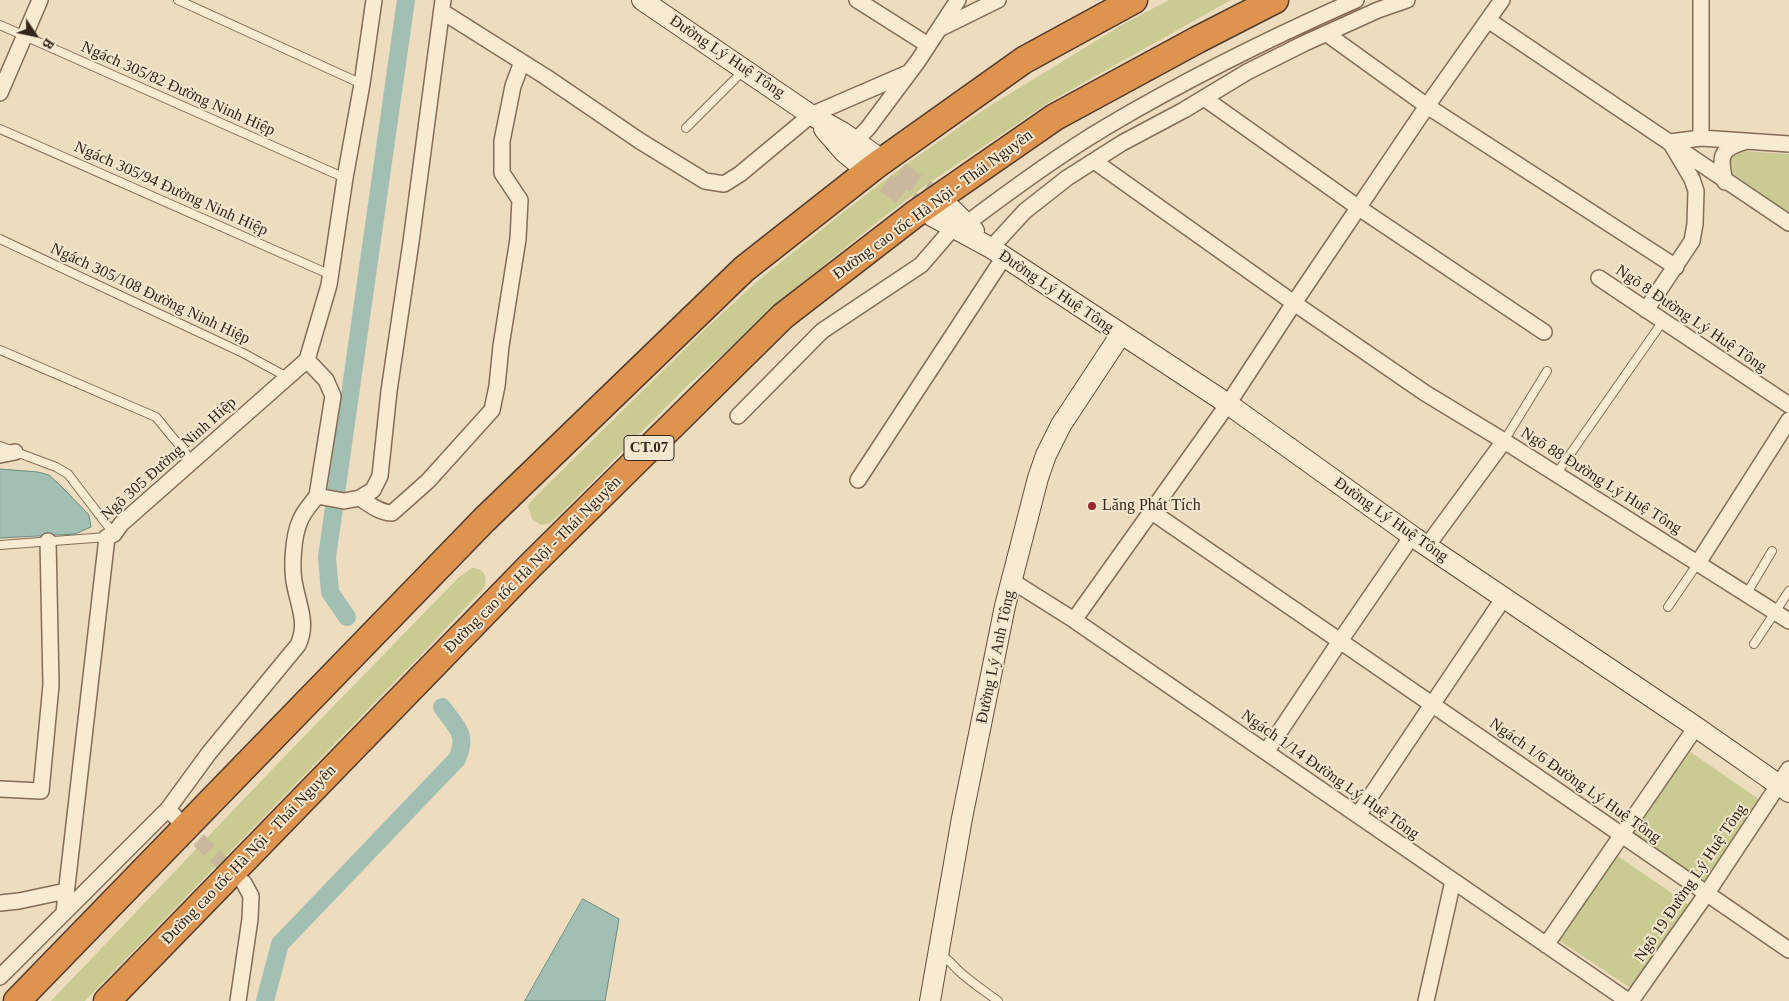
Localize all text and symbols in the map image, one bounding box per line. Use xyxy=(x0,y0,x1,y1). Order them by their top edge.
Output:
north arrow xyxy=(10,10,60,60)
street label: Đường Lý Huệ Tông xyxy=(666,11,788,103)
text: B xyxy=(39,36,57,52)
street label: Ngách 305/82 Đường Ninh Hiệp xyxy=(78,38,278,140)
street label: Đường cao tốc Hà Nội - Thái Nguyên xyxy=(829,126,1037,284)
street label: Ngách 305/94 Đường Ninh Hiệp xyxy=(71,138,271,240)
street label: Ngách 305/108 Đường Ninh Hiệp xyxy=(47,239,253,349)
street label: Đường Lý Huệ Tông xyxy=(995,246,1117,338)
street label: Ngõ 8 Đường Lý Huệ Tông xyxy=(1612,261,1770,377)
street label: Ngõ 305 Đường Ninh Hiệp xyxy=(97,393,241,525)
street label: Ngõ 88 Đường Lý Huệ Tông xyxy=(1517,423,1685,539)
road number: CT.07 xyxy=(624,436,674,460)
street label: Đường cao tốc Hà Nội - Thái Nguyên xyxy=(441,473,625,657)
street label: Đường Lý Huệ Tông xyxy=(1330,473,1452,567)
place label: Lăng Phát Tích xyxy=(1102,496,1201,516)
marker: Lăng Phát Tích xyxy=(1086,500,1098,512)
street label: Đường Lý Anh Tông xyxy=(972,589,1020,725)
street label: Ngách 1/14 Đường Lý Huệ Tông xyxy=(1237,706,1423,844)
street label: Ngách 1/6 Đường Lý Huệ Tông xyxy=(1485,714,1665,848)
street label: Đường cao tốc Hà Nội - Thái Nguyên xyxy=(158,761,340,949)
street label: Ngõ 19 Đường Lý Huệ Tông xyxy=(1631,800,1751,966)

